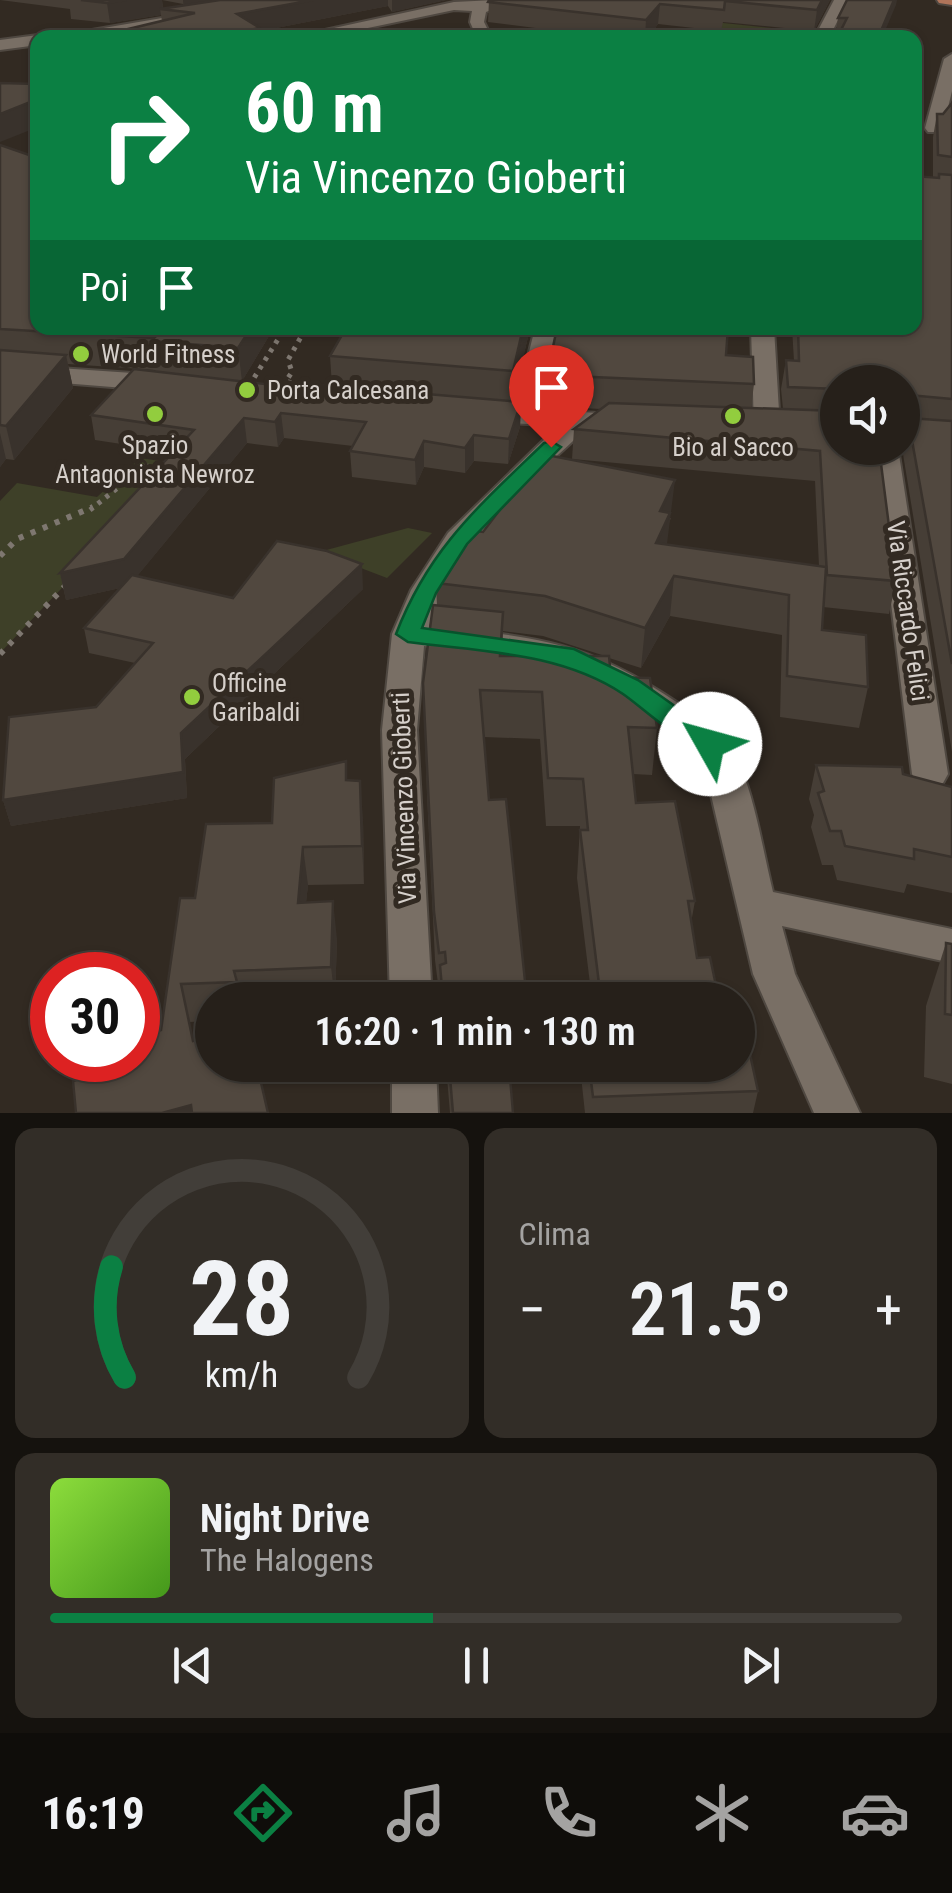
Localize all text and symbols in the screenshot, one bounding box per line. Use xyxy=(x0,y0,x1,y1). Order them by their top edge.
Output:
text: 60 m xyxy=(245,67,384,149)
icon: right xyxy=(80,70,210,200)
text: Via Vincenzo Gioberti xyxy=(245,151,627,204)
icon: arrive xyxy=(149,260,204,315)
text: Poi xyxy=(80,266,129,310)
place label: World Fitness xyxy=(101,340,236,369)
marker: World Fitness xyxy=(70,343,92,365)
pin xyxy=(509,345,594,448)
icon: arrive xyxy=(524,360,579,415)
map controls xyxy=(820,365,920,465)
button: sound xyxy=(820,365,920,465)
place label: Porta Calcesana xyxy=(267,376,429,405)
marker: Porta Calcesana xyxy=(236,379,258,401)
marker: Spazio Antagonista Newroz xyxy=(144,403,166,425)
marker: Bio al Sacco xyxy=(722,405,744,427)
place label: Spazio Antagonista Newroz xyxy=(55,431,255,489)
place label: Bio al Sacco xyxy=(672,433,794,462)
street label: Via Riccardo Felici xyxy=(881,519,935,703)
place label: Officine Garibaldi xyxy=(212,669,300,727)
marker: Officine Garibaldi xyxy=(181,686,203,708)
street label: Via Vincenzo Gioberti xyxy=(386,691,422,905)
position arrow xyxy=(658,692,762,796)
speed limit sign: 30 xyxy=(30,952,160,1082)
text: 16:20 · 1 min · 130 m xyxy=(315,1010,635,1054)
text: Clima xyxy=(519,1215,591,1253)
text: 28 xyxy=(189,1239,294,1360)
text: 21.5° xyxy=(629,1265,792,1353)
text: − xyxy=(519,1278,546,1342)
text: + xyxy=(875,1278,902,1342)
text: km/h xyxy=(205,1354,279,1396)
text: Night Drive xyxy=(200,1497,370,1541)
text: The Halogens xyxy=(200,1541,374,1579)
icon: previous xyxy=(165,1638,220,1693)
icon: pause xyxy=(449,1638,504,1693)
icon: next xyxy=(733,1638,788,1693)
icon: directions xyxy=(228,1778,298,1848)
icon: music xyxy=(381,1778,451,1848)
icon: phone xyxy=(534,1778,604,1848)
icon: climate xyxy=(687,1778,757,1848)
icon: car xyxy=(840,1778,910,1848)
text: 16:19 xyxy=(42,1787,145,1840)

